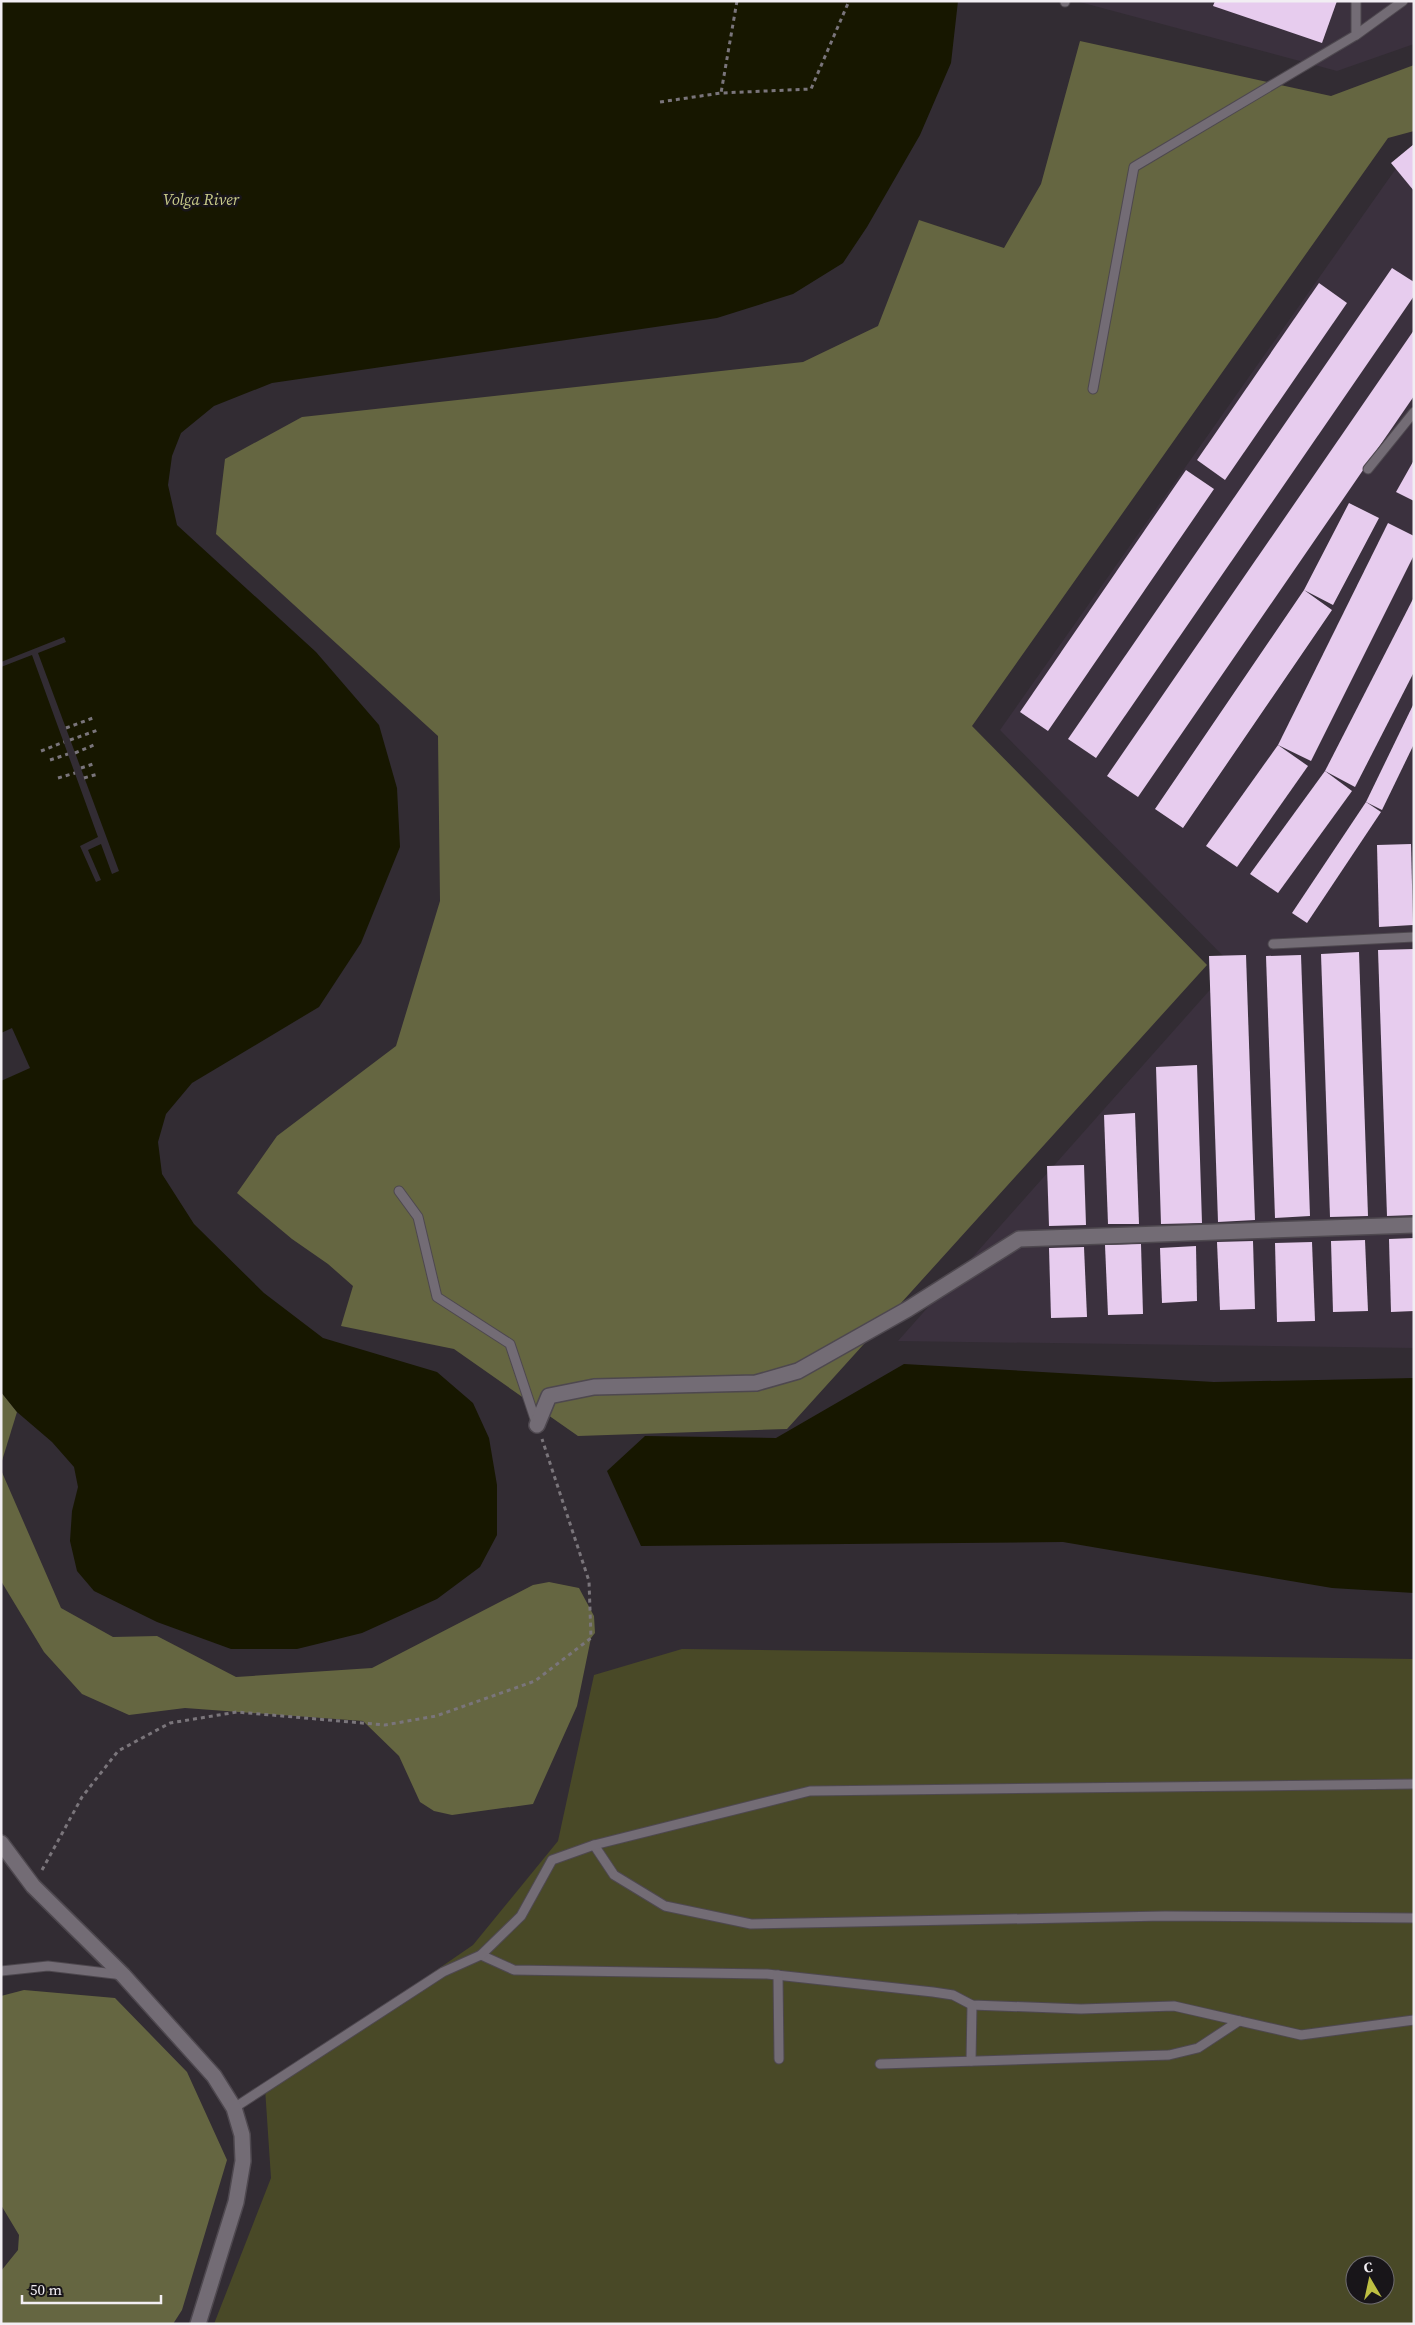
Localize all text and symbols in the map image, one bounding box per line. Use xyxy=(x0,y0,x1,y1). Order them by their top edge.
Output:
water label: Volga River xyxy=(163,188,240,210)
north arrow xyxy=(1345,2255,1395,2305)
text: С xyxy=(1362,2257,1374,2278)
scale bar xyxy=(22,2272,161,2304)
text: 50 m xyxy=(30,2279,62,2300)

